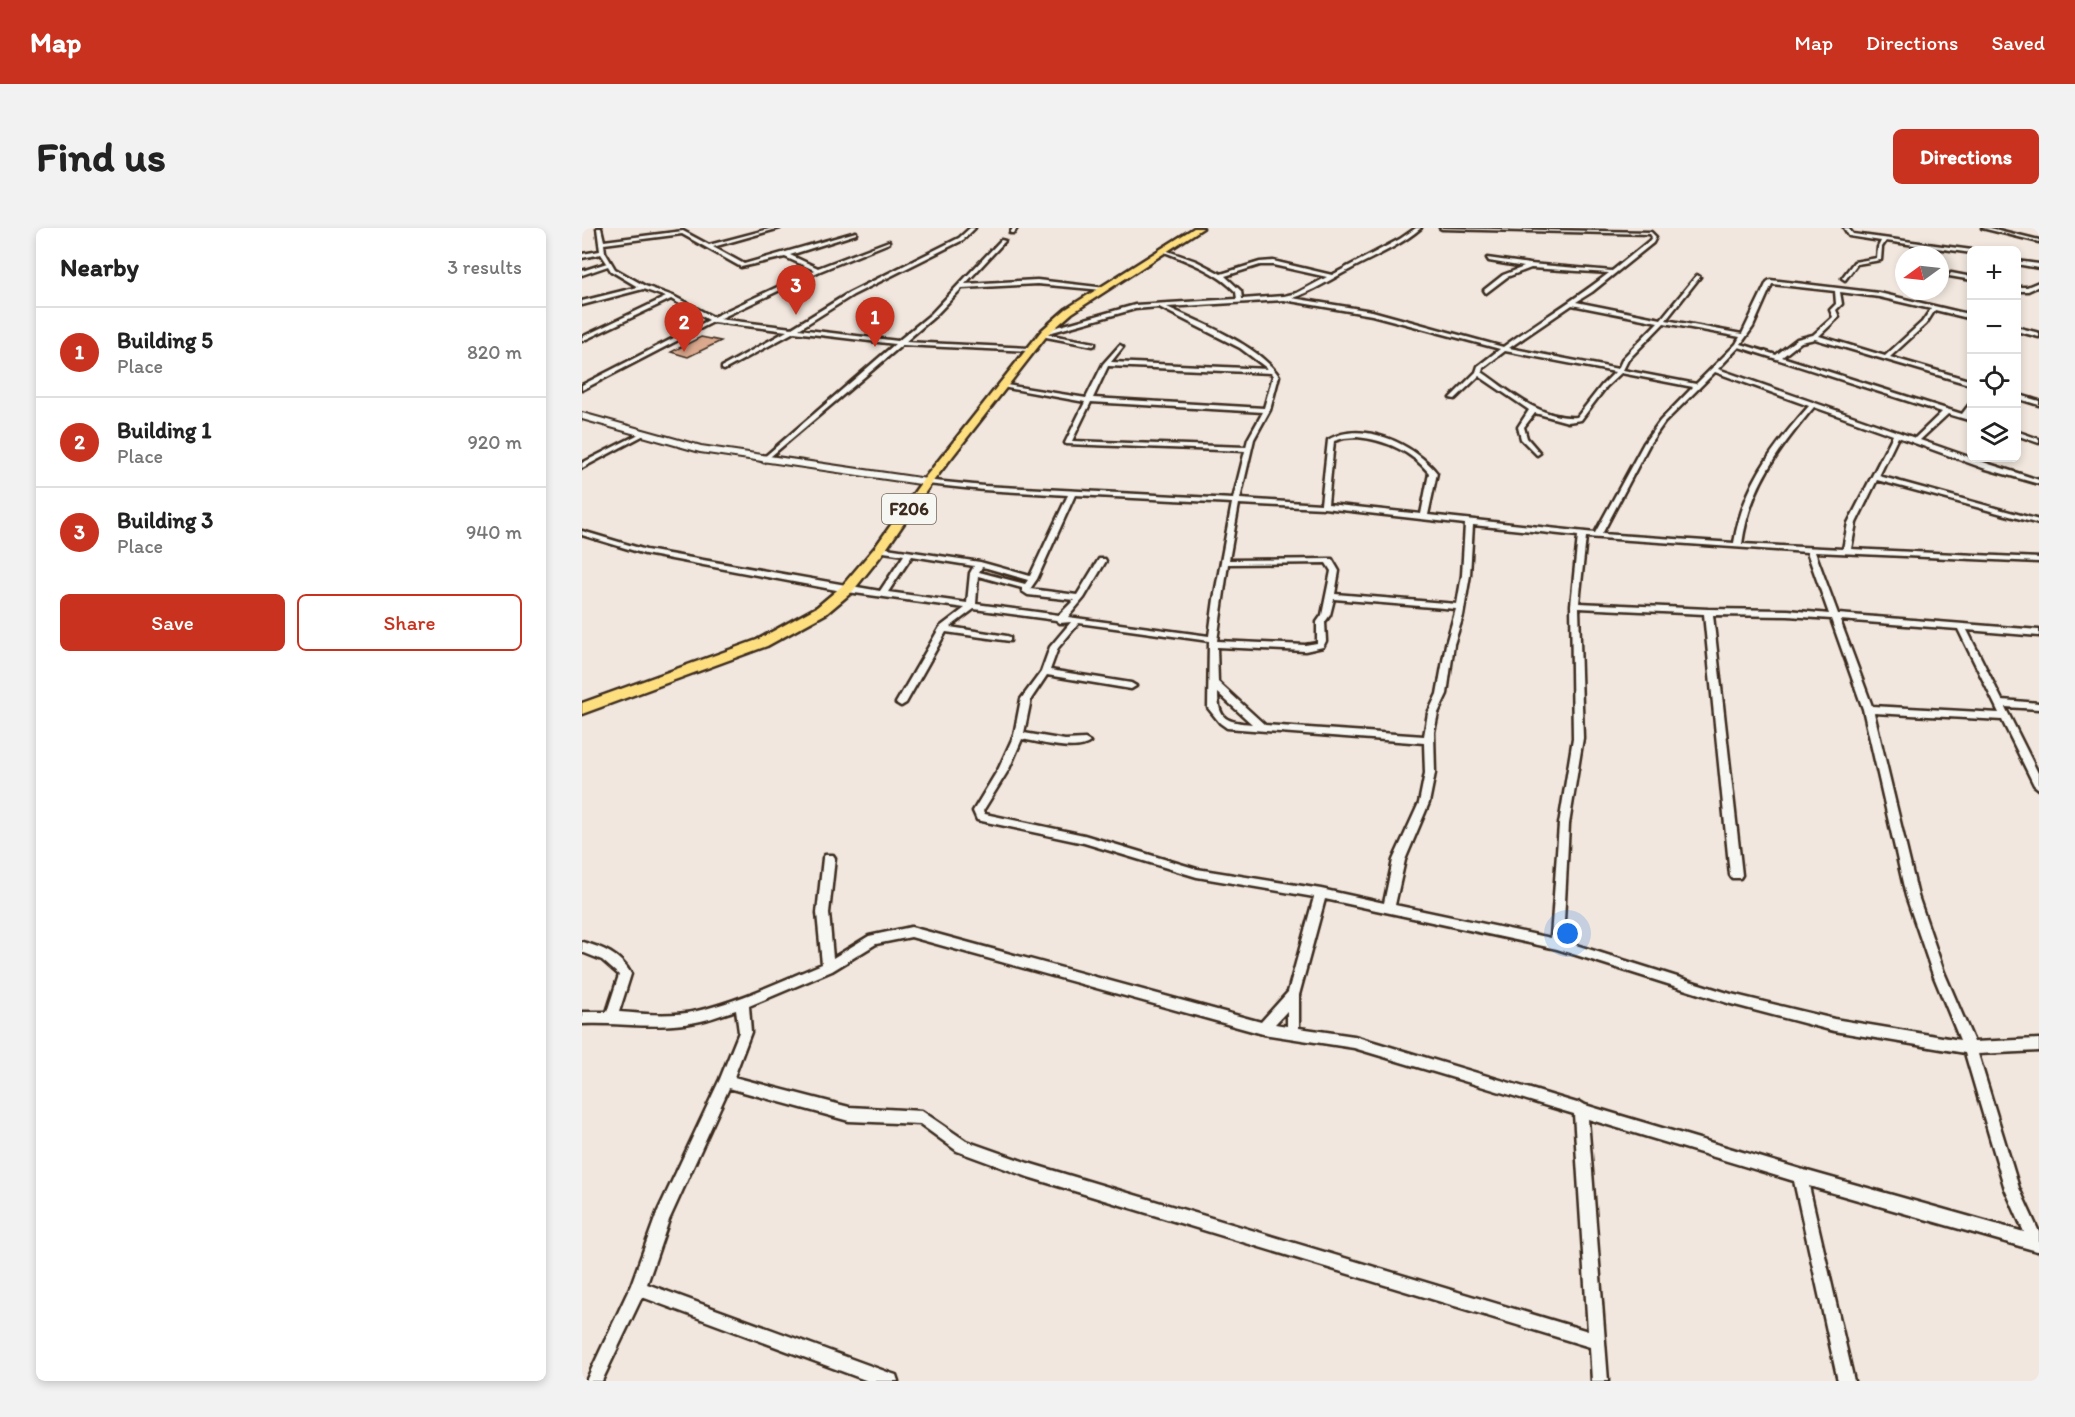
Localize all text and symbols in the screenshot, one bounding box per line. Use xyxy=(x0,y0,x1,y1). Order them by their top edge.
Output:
text: Map xyxy=(30,25,81,59)
text: Map xyxy=(1795,30,1833,55)
text: Directions xyxy=(1866,30,1958,55)
text: Saved xyxy=(1991,30,2045,55)
button: Directions xyxy=(1893,129,2039,184)
text: Find us xyxy=(36,131,166,182)
north arrow xyxy=(1895,246,1949,300)
map controls xyxy=(1967,246,2021,462)
button: + xyxy=(1967,246,2021,300)
text: Nearby xyxy=(60,251,139,283)
text: 3 results xyxy=(447,255,522,279)
pin: 3 xyxy=(776,266,816,315)
pin: 1 xyxy=(856,298,894,347)
button: − xyxy=(1967,300,2021,354)
pin: 2 xyxy=(664,302,704,352)
text: Building 5 xyxy=(117,327,213,354)
text: 1 xyxy=(75,340,84,364)
text: 820 m xyxy=(467,340,522,364)
text: Place xyxy=(117,354,163,378)
button: locate xyxy=(1967,354,2021,408)
button: layers xyxy=(1967,408,2021,462)
text: Building 1 xyxy=(117,417,212,444)
text: 2 xyxy=(74,430,85,454)
text: 920 m xyxy=(467,430,522,454)
text: Place xyxy=(117,444,163,468)
road number: F206 xyxy=(882,494,936,524)
text: Building 3 xyxy=(117,507,213,534)
text: 3 xyxy=(74,520,85,544)
text: 940 m xyxy=(466,520,522,544)
text: Place xyxy=(117,534,163,558)
button: Save xyxy=(60,594,285,651)
button: Share xyxy=(297,594,522,651)
your location xyxy=(1553,919,1582,948)

